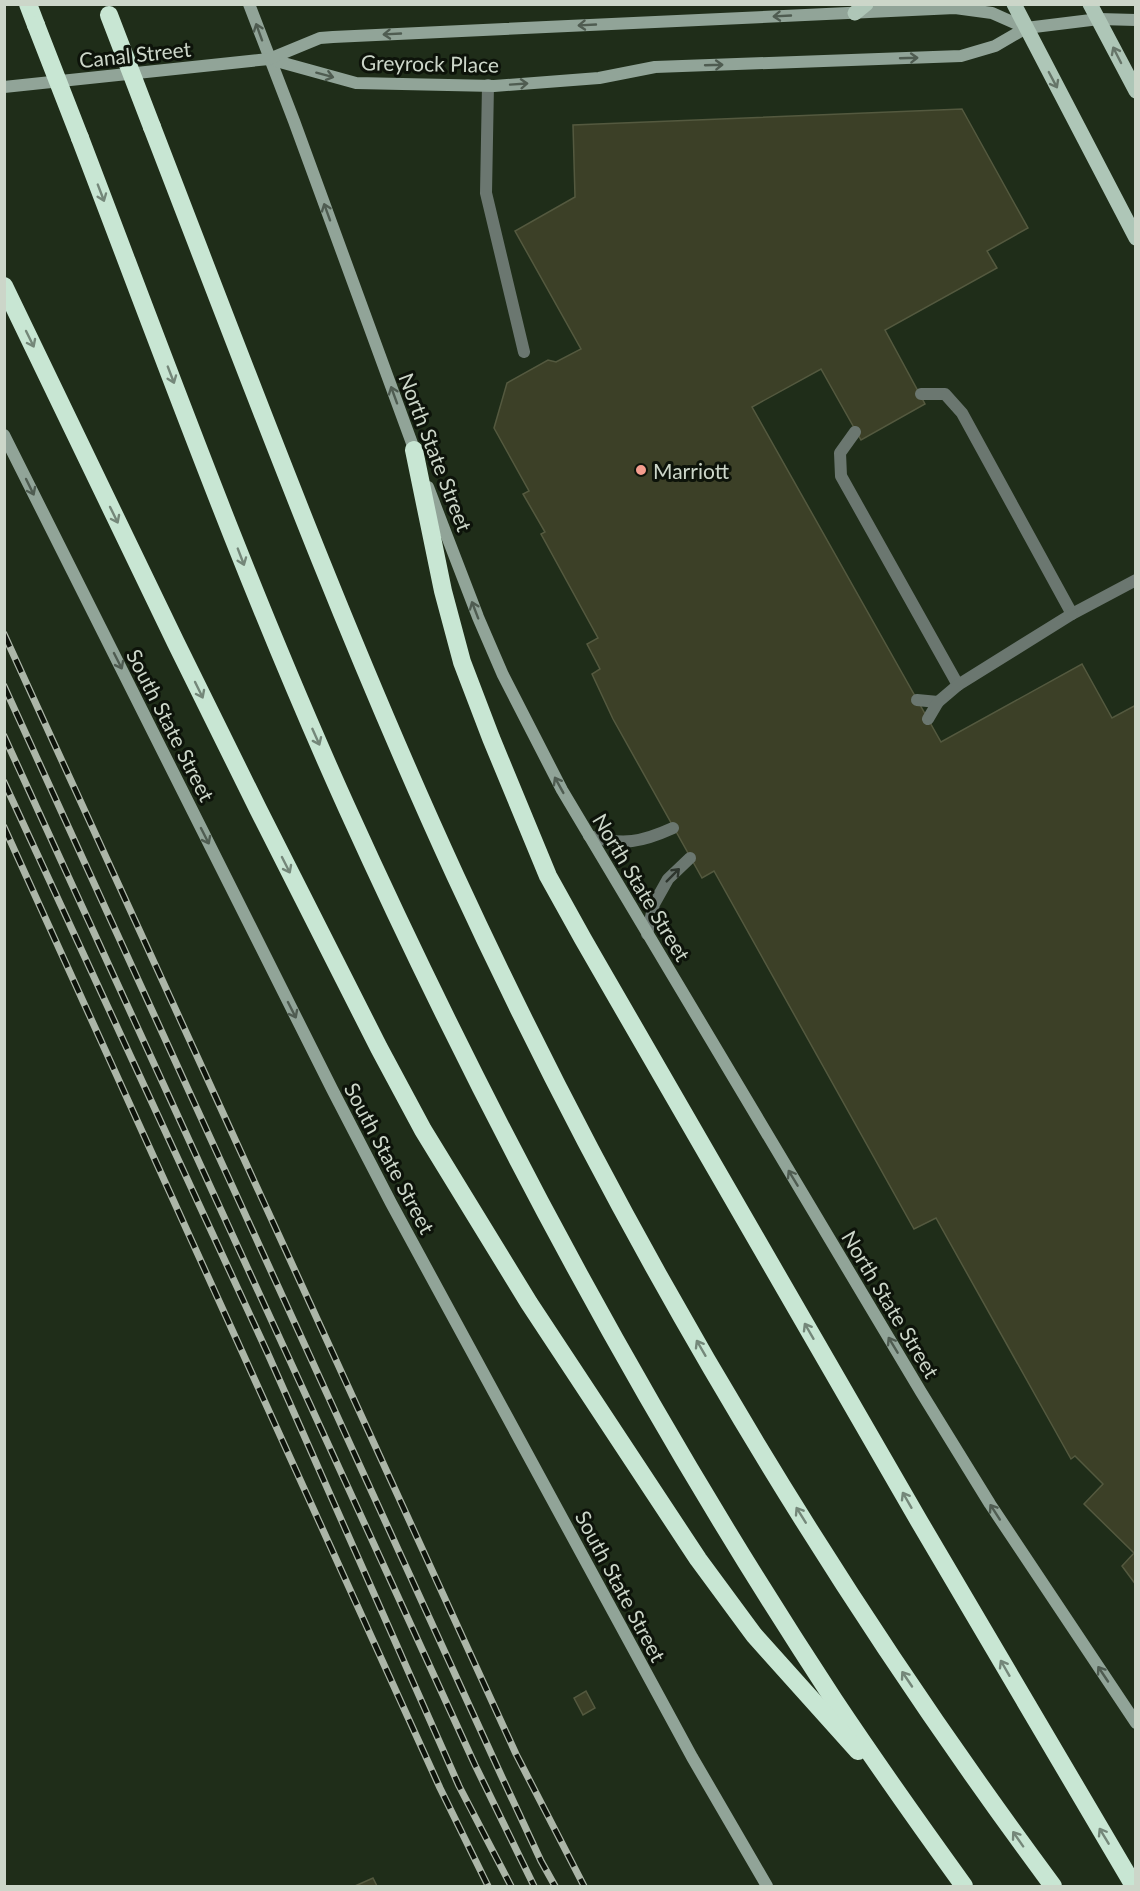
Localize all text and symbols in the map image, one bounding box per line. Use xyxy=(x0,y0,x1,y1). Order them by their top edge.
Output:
one-way arrow xyxy=(772,11,792,22)
one-way arrow xyxy=(577,20,597,31)
one-way arrow xyxy=(252,23,263,42)
one-way arrow xyxy=(383,29,403,40)
street label: Canal Street xyxy=(78,36,193,72)
one-way arrow xyxy=(1111,47,1122,65)
street label: Greyrock Place xyxy=(361,49,499,77)
one-way arrow xyxy=(898,53,918,64)
one-way arrow xyxy=(703,60,723,71)
one-way arrow xyxy=(316,69,335,81)
one-way arrow xyxy=(1047,71,1059,88)
one-way arrow xyxy=(509,78,529,89)
one-way arrow xyxy=(96,183,107,202)
one-way arrow xyxy=(321,203,332,222)
one-way arrow xyxy=(24,329,36,347)
one-way arrow xyxy=(166,365,177,384)
street label: North State Street xyxy=(394,369,478,535)
one-way arrow xyxy=(388,386,399,405)
place label: Marriott xyxy=(653,458,730,483)
marker: Marriott xyxy=(634,463,648,477)
one-way arrow xyxy=(25,478,37,496)
one-way arrow xyxy=(109,505,121,523)
one-way arrow xyxy=(236,547,247,566)
one-way arrow xyxy=(469,601,480,620)
street label: South State Street xyxy=(122,645,220,806)
one-way arrow xyxy=(113,652,124,670)
one-way arrow xyxy=(194,681,205,699)
one-way arrow xyxy=(311,727,322,746)
one-way arrow xyxy=(553,777,564,795)
street label: North State Street xyxy=(588,809,696,966)
one-way arrow xyxy=(200,826,211,844)
one-way arrow xyxy=(281,855,292,873)
one-way arrow xyxy=(666,867,680,882)
one-way arrow xyxy=(287,1001,298,1019)
street label: South State Street xyxy=(340,1078,441,1238)
one-way arrow xyxy=(786,1170,798,1187)
street label: North State Street xyxy=(837,1226,945,1383)
one-way arrow xyxy=(803,1323,815,1340)
one-way arrow xyxy=(887,1337,899,1354)
one-way arrow xyxy=(695,1340,707,1357)
one-way arrow xyxy=(900,1492,912,1509)
one-way arrow xyxy=(989,1504,1001,1520)
street label: South State Street xyxy=(571,1506,672,1666)
one-way arrow xyxy=(795,1507,807,1524)
one-way arrow xyxy=(999,1660,1011,1677)
one-way arrow xyxy=(1097,1666,1109,1683)
one-way arrow xyxy=(901,1671,913,1688)
one-way arrow xyxy=(1097,1828,1109,1845)
one-way arrow xyxy=(1012,1832,1024,1848)

